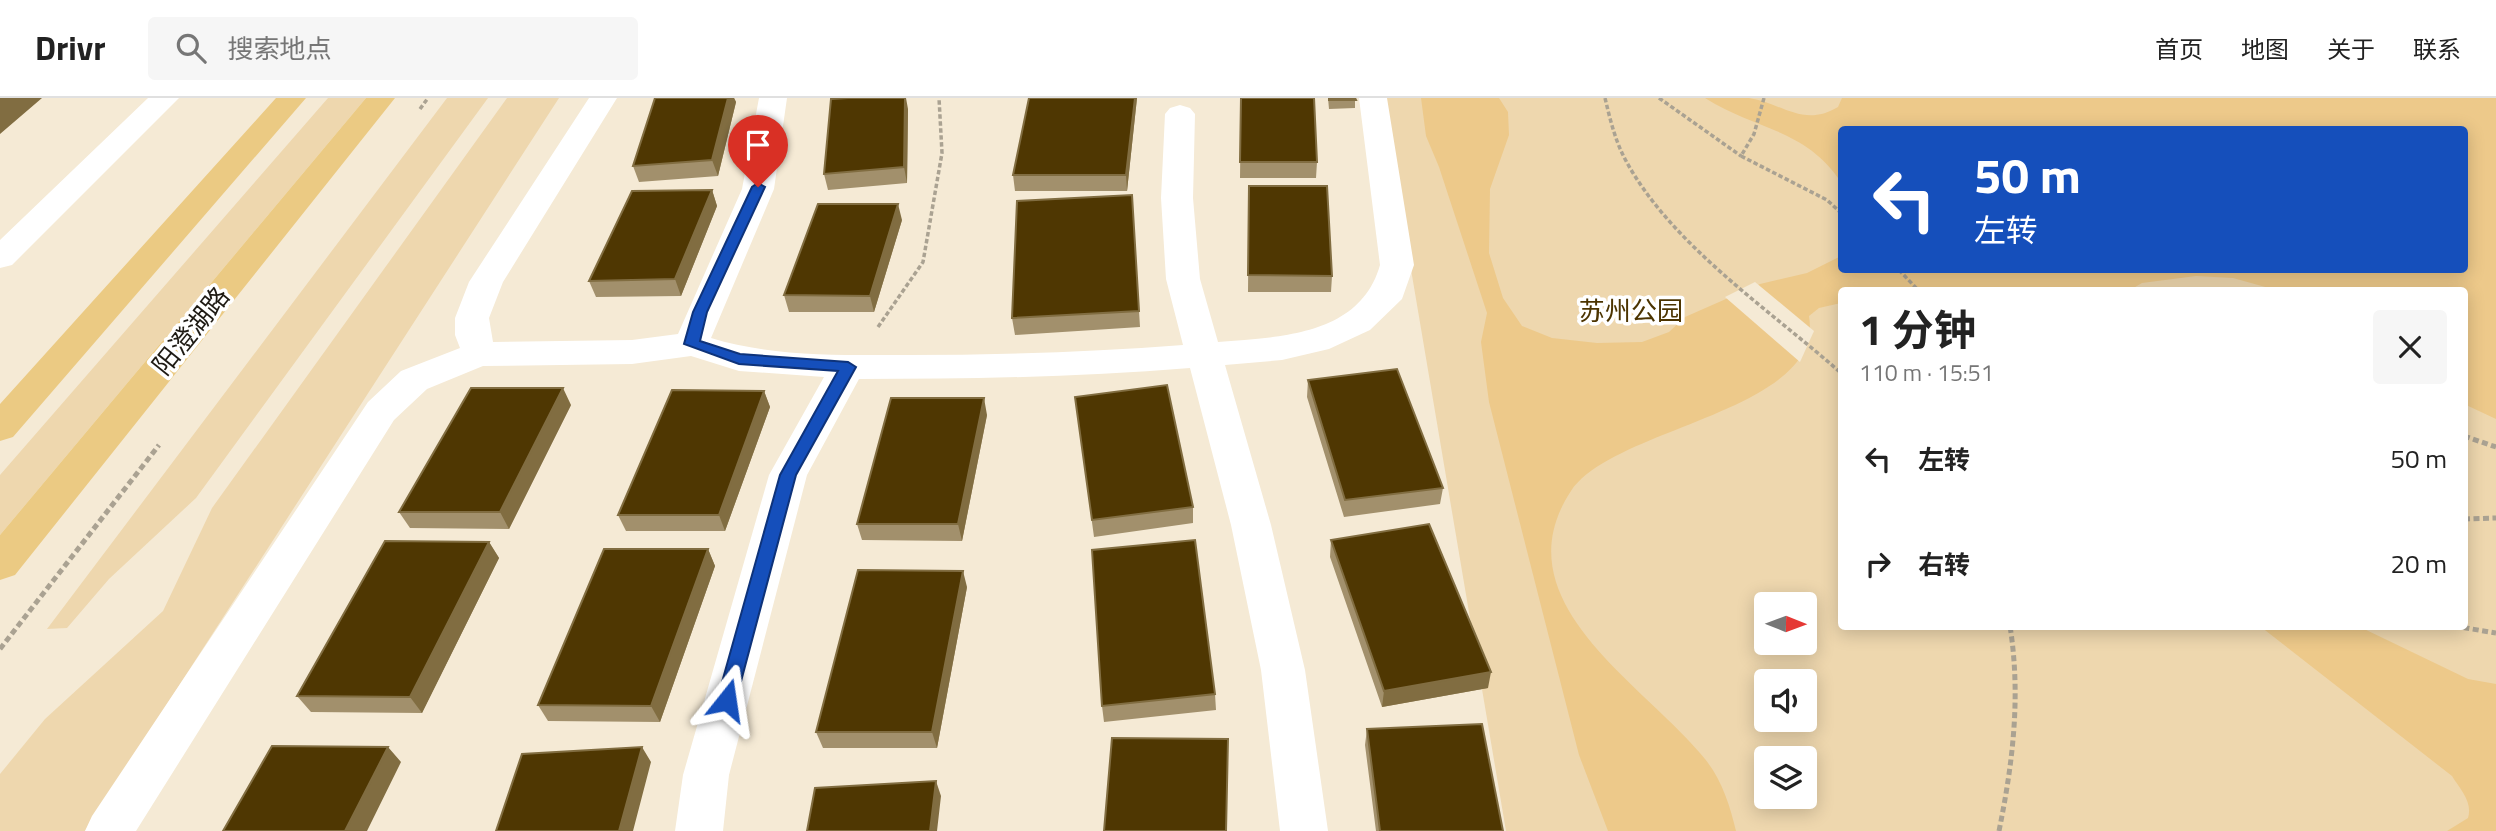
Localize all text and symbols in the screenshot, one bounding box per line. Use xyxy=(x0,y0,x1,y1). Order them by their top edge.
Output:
search box xyxy=(148,17,638,80)
text: Drivr xyxy=(35,23,106,73)
icon: search xyxy=(172,29,210,67)
text: 搜索地点 xyxy=(228,29,332,68)
text: 首页 xyxy=(2155,31,2203,67)
text: 地图 xyxy=(2241,31,2289,67)
text: 关于 xyxy=(2327,31,2375,67)
text: 联系 xyxy=(2413,31,2461,67)
pin xyxy=(728,115,788,187)
icon: arrive xyxy=(739,126,777,164)
text: 50 m xyxy=(1974,137,2081,212)
icon: left xyxy=(1859,154,1950,245)
text: 左转 xyxy=(1974,206,2038,254)
street label: 阳澄湖路 xyxy=(143,278,238,383)
park label: 苏州公园 xyxy=(1579,291,1683,330)
text: 1 分钟 xyxy=(1859,297,1976,361)
button: close xyxy=(2373,310,2447,384)
text: 110 m · 15:51 xyxy=(1859,355,1994,390)
text: 50 m xyxy=(2390,439,2447,478)
icon: left xyxy=(1859,440,1897,478)
text: 左转 xyxy=(1918,440,1970,479)
text: 20 m xyxy=(2390,544,2447,583)
icon: right xyxy=(1859,545,1897,583)
text: 右转 xyxy=(1918,545,1970,584)
north arrow xyxy=(1754,592,1816,654)
map controls xyxy=(1754,592,1817,809)
position arrow xyxy=(690,663,764,737)
button: sound xyxy=(1754,669,1817,732)
button: layers xyxy=(1754,746,1817,809)

